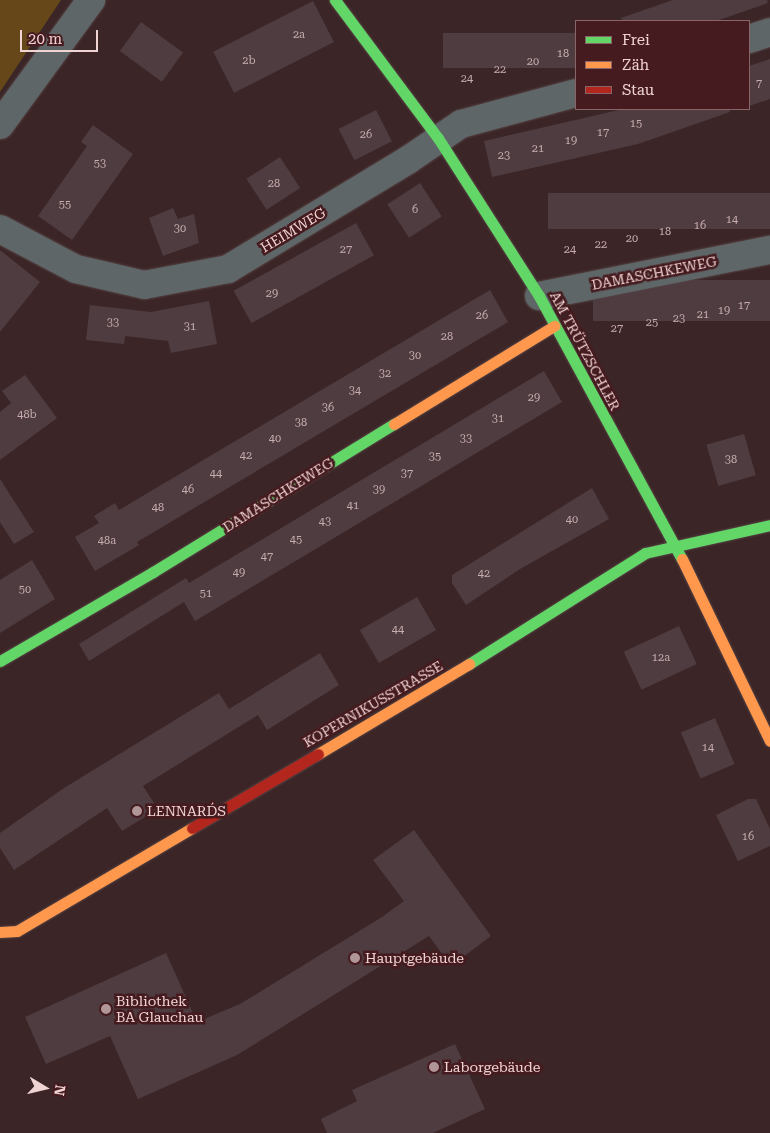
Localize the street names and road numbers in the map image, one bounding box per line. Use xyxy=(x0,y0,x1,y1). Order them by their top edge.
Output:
street label: HEIMWEG xyxy=(257,204,329,256)
street label: DAMASCHKEWEG xyxy=(590,253,718,293)
street label: AM TRÜTZSCHLER xyxy=(546,289,624,413)
street label: DAMASCHKEWEG xyxy=(220,454,336,536)
street label: KOPERNIKUSSTRASSE xyxy=(300,657,446,751)

